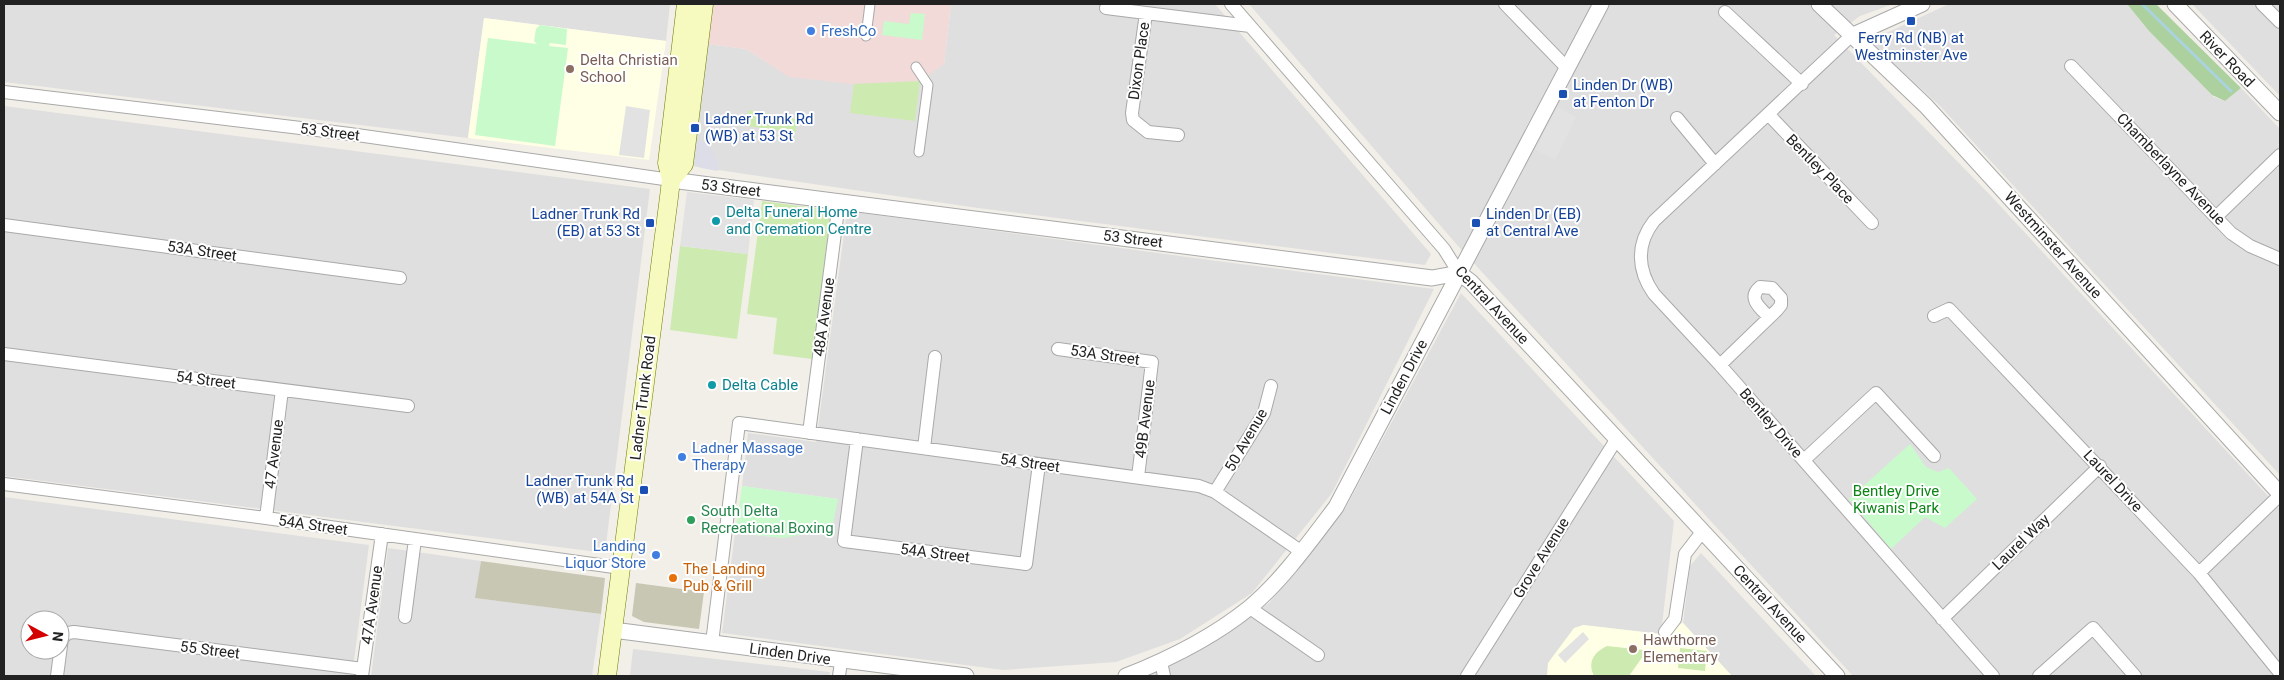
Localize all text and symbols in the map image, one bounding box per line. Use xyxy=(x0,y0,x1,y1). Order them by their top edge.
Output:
marker: Ferry Rd (NB) at Westminster Ave xyxy=(1905,15,1917,27)
street label: Dixon Place xyxy=(1125,21,1153,101)
place label: FreshCo xyxy=(821,22,876,40)
marker: FreshCo xyxy=(805,25,817,37)
street label: River Road xyxy=(2196,27,2258,91)
place label: Ferry Rd (NB) at Westminster Ave xyxy=(1855,29,1967,64)
place label: Delta Christian School xyxy=(580,51,678,86)
marker: Delta Christian School xyxy=(564,63,576,75)
place label: Linden Dr (WB) at Fenton Dr xyxy=(1573,76,1673,111)
marker: Linden Dr (WB) at Fenton Dr xyxy=(1557,88,1569,100)
street label: Chamberlayne Avenue xyxy=(2113,109,2229,229)
place label: Ladner Trunk Rd (WB) at 53 St xyxy=(705,110,814,145)
street label: 53 Street xyxy=(299,119,361,145)
marker: Ladner Trunk Rd (WB) at 53 St xyxy=(689,122,701,134)
street label: Bentley Place xyxy=(1782,130,1858,208)
street label: 53 Street xyxy=(700,175,762,201)
street label: Westminster Avenue xyxy=(2000,188,2106,302)
place label: Delta Funeral Home and Cremation Centre xyxy=(726,203,872,238)
place label: Ladner Trunk Rd (EB) at 53 St xyxy=(531,205,640,240)
place label: Linden Dr (EB) at Central Ave xyxy=(1486,205,1581,240)
marker: Delta Funeral Home and Cremation Centre xyxy=(710,215,722,227)
marker: Ladner Trunk Rd (EB) at 53 St xyxy=(644,217,656,229)
marker: Linden Dr (EB) at Central Ave xyxy=(1470,217,1482,229)
street label: 53 Street xyxy=(1102,226,1164,252)
street label: 53A Street xyxy=(166,237,238,265)
street label: Central Avenue xyxy=(1451,262,1533,348)
street label: 48A Avenue xyxy=(810,276,838,358)
street label: Ladner Trunk Road xyxy=(626,335,660,461)
street label: Linden Drive xyxy=(1377,336,1431,417)
street label: 53A Street xyxy=(1069,341,1141,369)
street label: 54 Street xyxy=(175,367,237,393)
place label: Delta Cable xyxy=(722,376,798,394)
marker: Delta Cable xyxy=(706,379,718,391)
street label: 49B Avenue xyxy=(1131,379,1159,459)
street label: Bentley Drive xyxy=(1736,384,1806,462)
street label: 50 Avenue xyxy=(1221,405,1271,475)
street label: 47 Avenue xyxy=(261,418,287,490)
place label: Ladner Massage Therapy xyxy=(692,439,803,474)
street label: Laurel Drive xyxy=(2080,446,2146,516)
street label: 54 Street xyxy=(999,450,1061,476)
marker: Ladner Massage Therapy xyxy=(676,451,688,463)
place label: Ladner Trunk Rd (WB) at 54A St xyxy=(525,472,634,507)
park label: Bentley Drive Kiwanis Park xyxy=(1853,482,1939,517)
marker: Ladner Trunk Rd (WB) at 54A St xyxy=(638,484,650,496)
place label: South Delta Recreational Boxing xyxy=(701,502,834,537)
street label: Laurel Way xyxy=(1988,510,2054,574)
street label: 54A Street xyxy=(277,511,349,539)
marker: South Delta Recreational Boxing xyxy=(685,514,697,526)
street label: Grove Avenue xyxy=(1509,514,1573,602)
place label: Landing Liquor Store xyxy=(565,537,646,572)
street label: 54A Street xyxy=(899,540,971,566)
marker: Landing Liquor Store xyxy=(650,549,662,561)
place label: The Landing Pub & Grill xyxy=(683,560,765,595)
street label: Central Avenue xyxy=(1729,561,1811,647)
street label: 47A Avenue xyxy=(358,564,386,646)
marker: The Landing Pub & Grill xyxy=(667,572,679,584)
north arrow xyxy=(20,610,70,660)
text: N xyxy=(49,631,66,642)
place label: Hawthorne Elementary xyxy=(1643,631,1718,666)
street label: 55 Street xyxy=(179,637,241,663)
street label: Linden Drive xyxy=(748,639,832,669)
marker: Hawthorne Elementary xyxy=(1627,643,1639,655)

